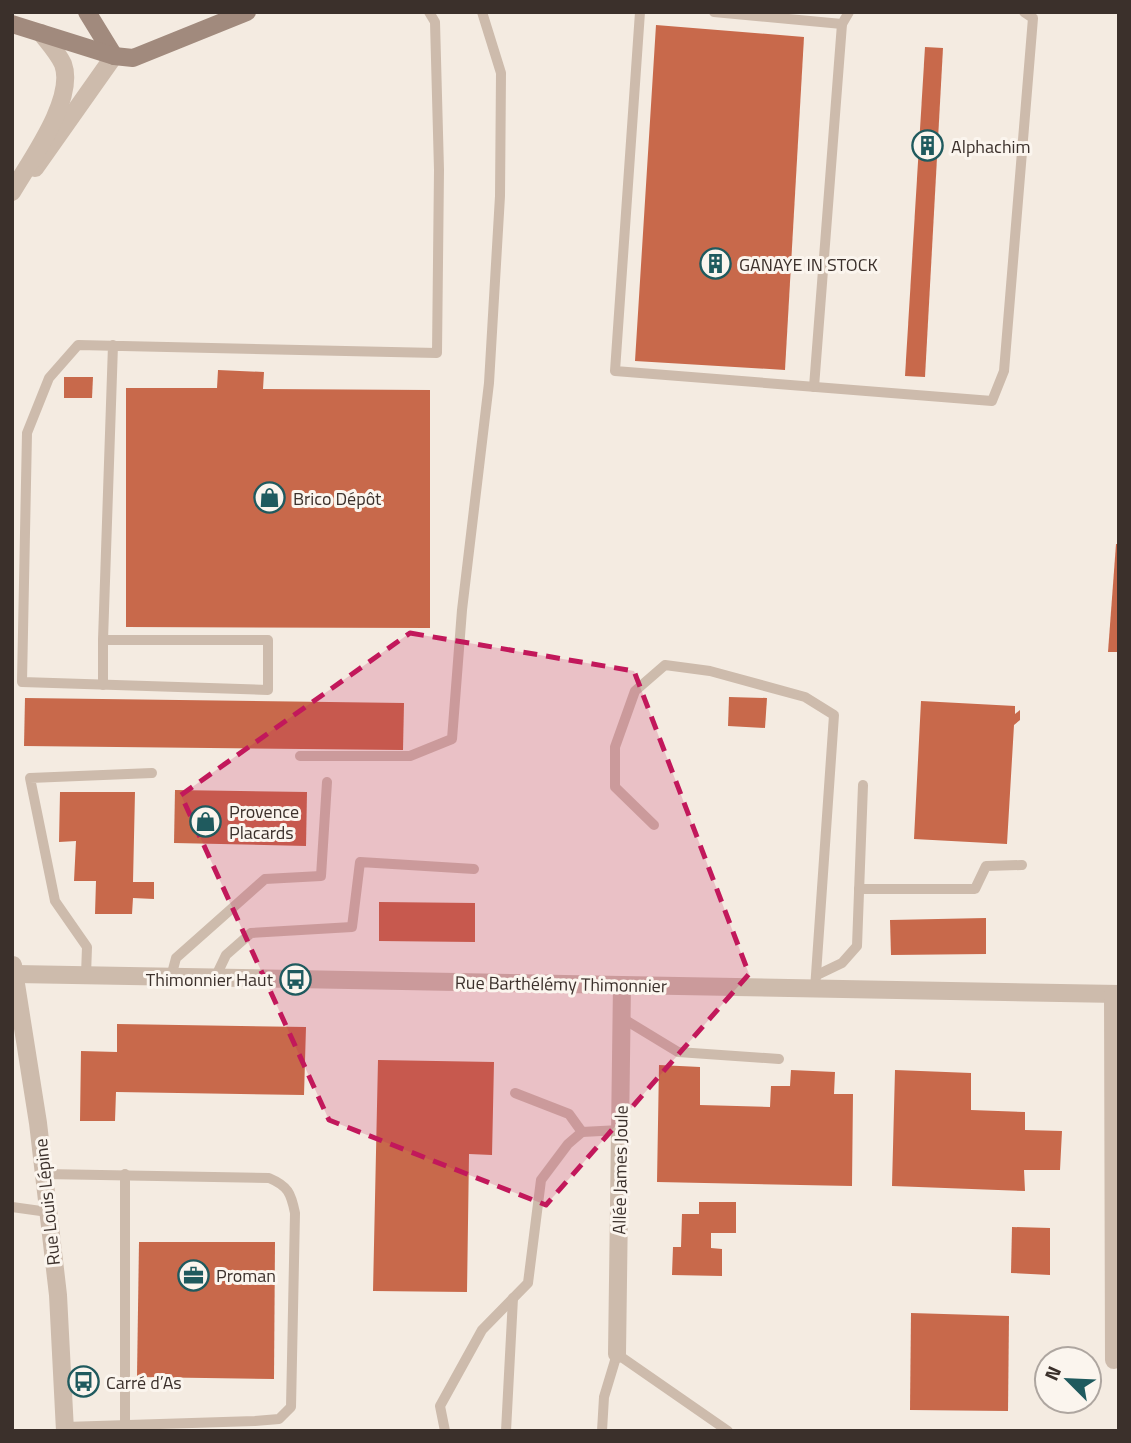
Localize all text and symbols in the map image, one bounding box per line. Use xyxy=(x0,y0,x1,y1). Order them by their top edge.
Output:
building icon: Alphachim xyxy=(911,129,945,163)
place label: Alphachim xyxy=(951,133,1031,160)
building icon: GANAYE IN STOCK xyxy=(699,247,733,281)
place label: GANAYE IN STOCK xyxy=(739,251,878,278)
shop icon: Brico Dépôt xyxy=(253,481,287,515)
place label: Brico Dépôt xyxy=(293,485,382,512)
place label: Provence Placards xyxy=(229,798,299,846)
shop icon: Provence Placards xyxy=(189,804,223,838)
bus stop icon: Thimonnier Haut xyxy=(279,962,313,996)
place label: Thimonnier Haut xyxy=(146,966,274,993)
street label: Rue Barthélémy Thimonnier xyxy=(455,969,667,999)
street label: Allée James Joule xyxy=(605,1105,635,1235)
street label: Rue Louis Lépine xyxy=(27,1137,67,1267)
office icon: Proman xyxy=(176,1258,210,1292)
place label: Proman xyxy=(216,1262,276,1289)
north arrow xyxy=(1033,1345,1103,1415)
text: N xyxy=(1036,1361,1068,1385)
bus stop icon: Carré d’As xyxy=(66,1365,100,1399)
place label: Carré d’As xyxy=(106,1369,182,1396)

